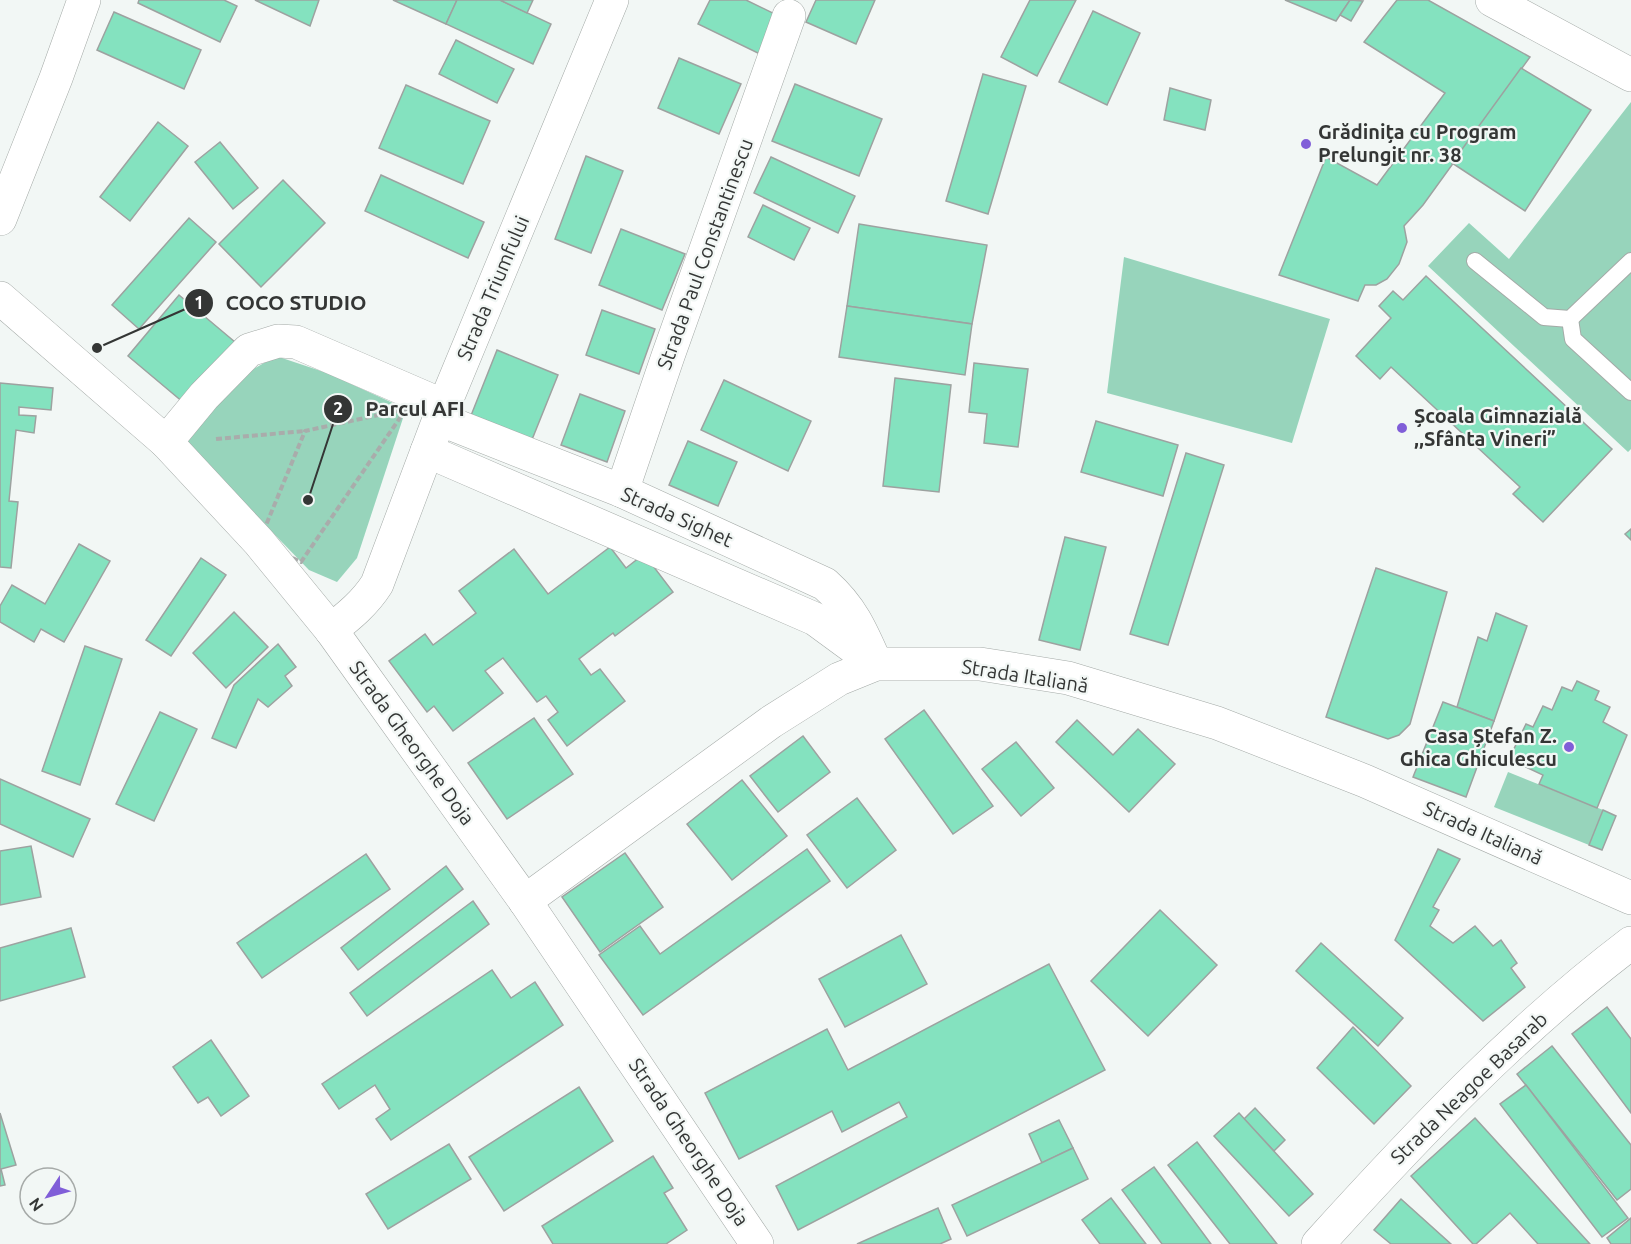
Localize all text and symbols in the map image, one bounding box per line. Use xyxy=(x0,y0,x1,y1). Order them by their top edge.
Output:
place label: Grădinița cu Program Prelungit nr. 38 xyxy=(1318,120,1516,166)
street label: Strada Paul Constantinescu xyxy=(652,135,757,372)
marker: Grădinița cu Program Prelungit nr. 38 xyxy=(1299,137,1313,151)
street label: Strada Triumfului xyxy=(452,212,533,364)
callout: COCO STUDIO xyxy=(184,284,379,323)
text: COCO STUDIO xyxy=(225,290,367,314)
text: 1 xyxy=(194,292,204,312)
callout: Parcul AFI xyxy=(323,389,477,428)
text: Parcul AFI xyxy=(365,396,465,420)
text: 2 xyxy=(333,398,343,418)
place label: Școala Gimnazială ,,Sfânta Vineri” xyxy=(1414,404,1582,450)
marker: Școala Gimnazială ,,Sfânta Vineri” xyxy=(1395,421,1409,435)
street label: Strada Sighet xyxy=(618,482,737,551)
street label: Strada Italiană xyxy=(960,654,1090,697)
street label: Strada Gheorghe Doja xyxy=(345,656,480,829)
place label: Casa Ștefan Z. Ghica Ghiculescu xyxy=(1400,724,1557,770)
marker: Casa Ștefan Z. Ghica Ghiculescu xyxy=(1562,740,1576,754)
street label: Strada Italiană xyxy=(1420,796,1546,869)
street label: Strada Neagoe Basarab xyxy=(1386,1007,1552,1168)
street label: Strada Gheorghe Doja xyxy=(625,1054,754,1230)
north arrow xyxy=(18,1166,78,1226)
text: N xyxy=(25,1195,47,1215)

